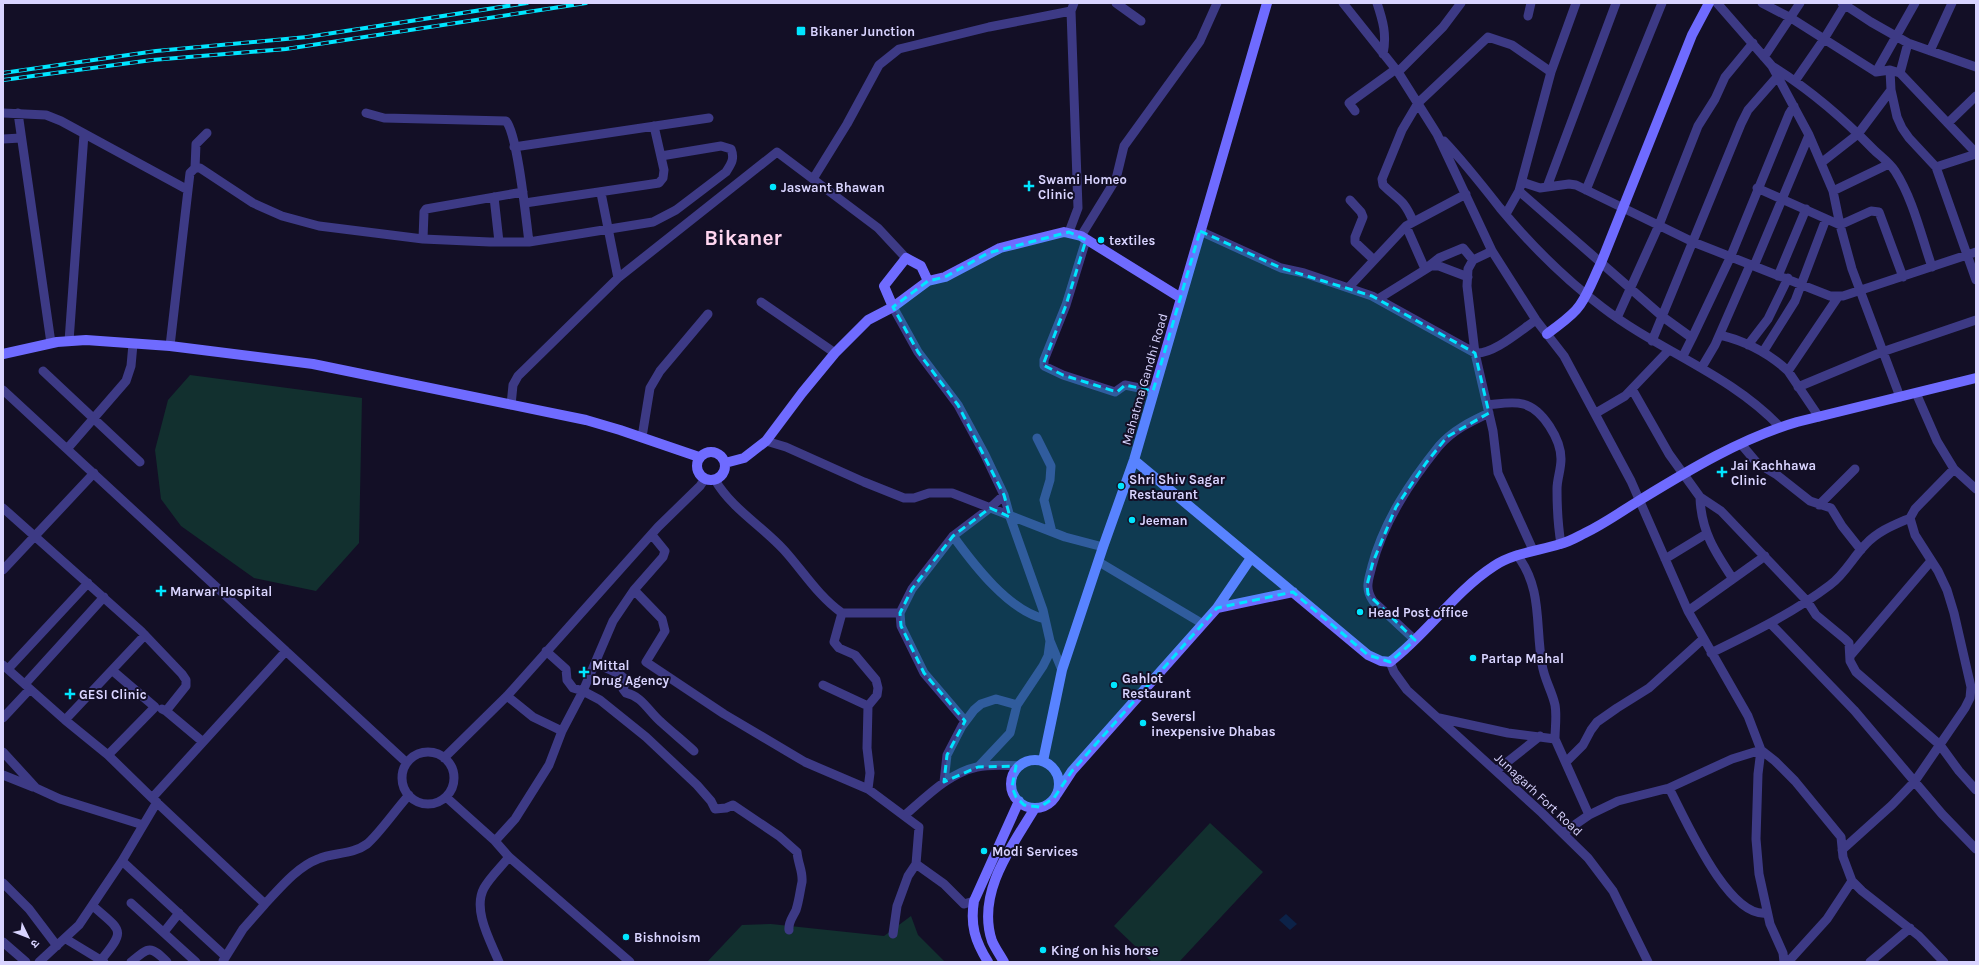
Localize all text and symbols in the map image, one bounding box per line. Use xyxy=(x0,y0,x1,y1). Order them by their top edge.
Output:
place label: Bikaner Junction xyxy=(810,24,915,39)
marker: Bikaner Junction xyxy=(795,25,807,37)
place label: Swami Homeo Clinic xyxy=(1038,172,1127,202)
place label: Jaswant Bhawan xyxy=(781,180,885,195)
marker: Swami Homeo Clinic xyxy=(1023,180,1035,192)
marker: Jaswant Bhawan xyxy=(768,182,778,192)
district label: Bikaner xyxy=(704,226,783,250)
place label: textiles xyxy=(1109,233,1155,248)
marker: textiles xyxy=(1096,235,1106,245)
street label: Mahatma Gandhi Road xyxy=(1118,312,1170,447)
place label: Jai Kachhawa Clinic xyxy=(1731,458,1816,488)
marker: Jai Kachhawa Clinic xyxy=(1716,466,1728,478)
place label: Shri Shiv Sagar Restaurant xyxy=(1129,472,1226,502)
marker: Shri Shiv Sagar Restaurant xyxy=(1116,481,1126,491)
place label: Jeeman xyxy=(1140,513,1188,528)
marker: Jeeman xyxy=(1127,515,1137,525)
place label: Marwar Hospital xyxy=(170,584,272,599)
marker: Marwar Hospital xyxy=(155,585,167,597)
place label: Head Post office xyxy=(1368,605,1468,620)
marker: Head Post office xyxy=(1355,607,1365,617)
place label: Partap Mahal xyxy=(1481,651,1564,666)
marker: Partap Mahal xyxy=(1468,653,1478,663)
place label: Mittal Drug Agency xyxy=(592,658,670,688)
marker: Mittal Drug Agency xyxy=(579,667,589,677)
place label: Gahlot Restaurant xyxy=(1122,671,1191,701)
marker: Gahlot Restaurant xyxy=(1109,680,1119,690)
place label: GESI Clinic xyxy=(79,687,147,702)
marker: GESI Clinic xyxy=(64,688,76,700)
place label: Seversl inexpensive Dhabas xyxy=(1151,709,1276,739)
marker: Seversl inexpensive Dhabas xyxy=(1138,718,1148,728)
street label: Junagarh Fort Road xyxy=(1492,750,1586,839)
place label: Modi Services xyxy=(992,844,1078,859)
marker: Modi Services xyxy=(979,846,989,856)
north arrow xyxy=(8,917,48,957)
place label: Bishnoism xyxy=(634,930,701,945)
marker: Bishnoism xyxy=(621,932,631,942)
text: उ xyxy=(28,937,42,951)
place label: King on his horse xyxy=(1051,943,1158,958)
marker: King on his horse xyxy=(1038,945,1048,955)

